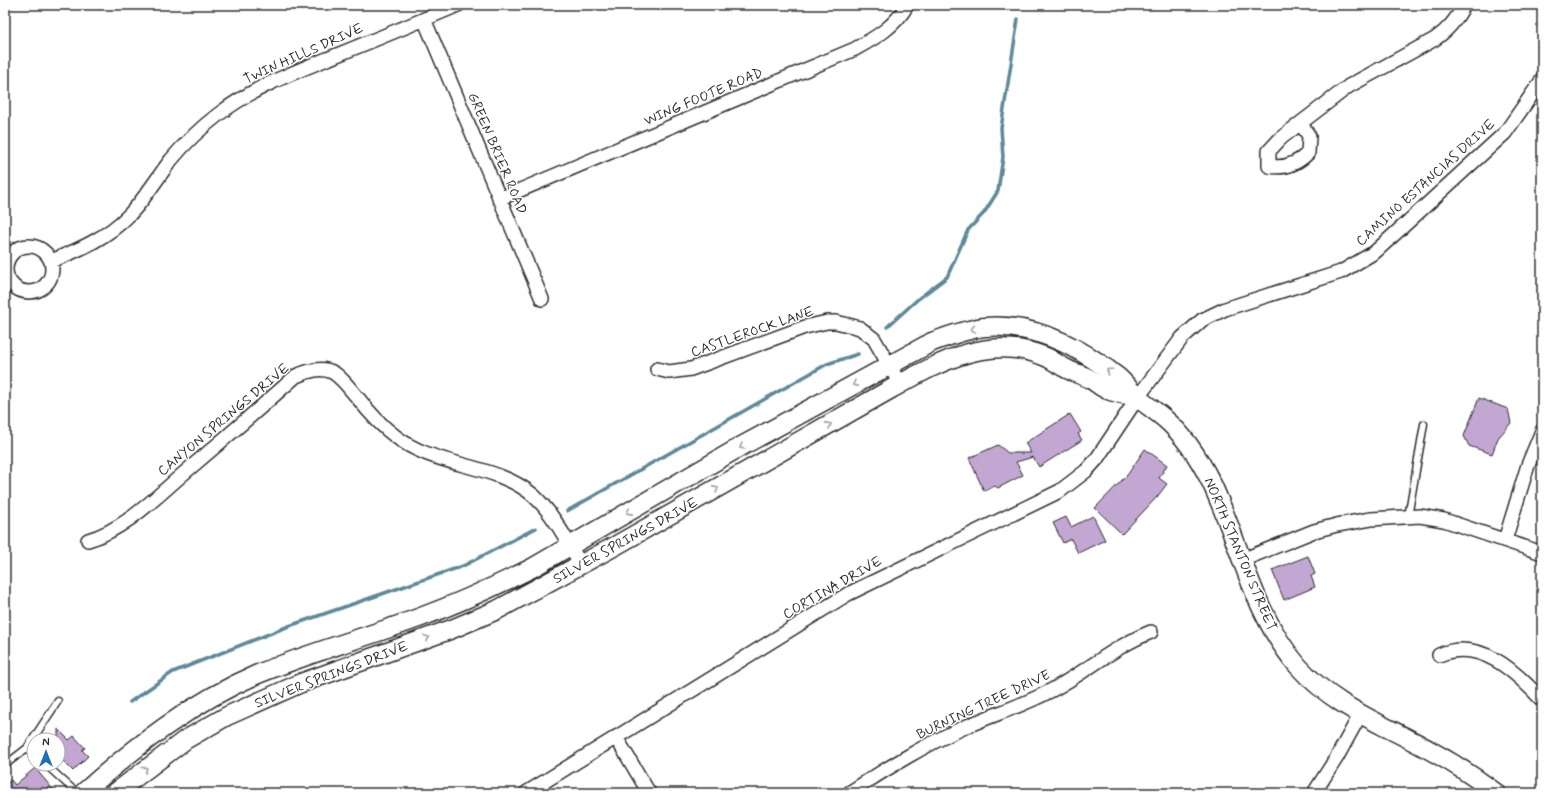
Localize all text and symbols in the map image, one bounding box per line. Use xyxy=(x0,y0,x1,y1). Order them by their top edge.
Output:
street label: TWIN HILLS DRIVE xyxy=(241,19,366,88)
street label: WING FOOTE ROAD xyxy=(641,64,766,130)
street label: GREEN BRIER ROAD xyxy=(463,90,531,217)
street label: CAMINO ESTANCIAS DRIVE xyxy=(1352,115,1499,250)
street label: CASTLEROCK LANE xyxy=(688,302,816,361)
one-way arrow xyxy=(970,324,976,333)
street label: CANYON SPRINGS DRIVE xyxy=(154,359,293,480)
one-way arrow xyxy=(1106,368,1113,376)
one-way arrow xyxy=(852,379,859,386)
one-way arrow xyxy=(825,422,832,429)
one-way arrow xyxy=(739,442,746,449)
street label: NORTH STANTON STREET xyxy=(1200,475,1281,634)
one-way arrow xyxy=(712,486,719,494)
street label: SILVER SPRINGS DRIVE xyxy=(550,494,701,588)
one-way arrow xyxy=(626,507,633,515)
street label: CORTINA DRIVE xyxy=(780,552,885,624)
one-way arrow xyxy=(423,634,430,643)
street label: SILVER SPRINGS DRIVE xyxy=(252,637,411,712)
street label: BURNING TREE DRIVE xyxy=(914,666,1053,744)
north arrow xyxy=(26,732,66,772)
text: N xyxy=(42,736,50,750)
one-way arrow xyxy=(141,766,148,773)

